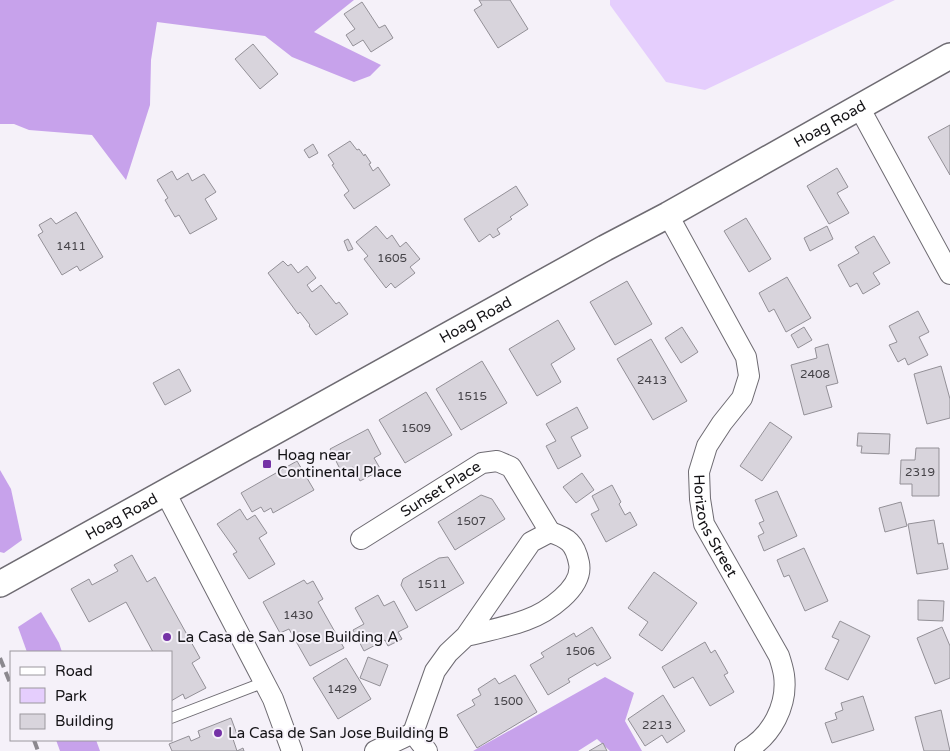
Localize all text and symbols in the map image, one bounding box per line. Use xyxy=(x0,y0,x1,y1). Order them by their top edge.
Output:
street label: Hoag Road xyxy=(791,96,869,151)
house number: 1411 xyxy=(56,239,86,253)
house number: 1605 xyxy=(377,251,407,265)
street label: Hoag Road xyxy=(436,293,515,347)
house number: 2408 xyxy=(800,367,830,381)
house number: 2413 xyxy=(637,373,667,387)
house number: 1515 xyxy=(457,389,487,403)
house number: 1509 xyxy=(401,421,431,435)
place label: Hoag near Continental Place xyxy=(277,446,402,481)
street label: Sunset Place xyxy=(397,457,484,521)
marker: Hoag near Continental Place xyxy=(261,458,273,470)
house number: 2319 xyxy=(905,465,935,479)
street label: Horizons Street xyxy=(690,474,741,580)
street label: Hoag Road xyxy=(82,489,161,544)
house number: 1507 xyxy=(456,514,486,528)
house number: 1511 xyxy=(417,577,447,591)
house number: 1430 xyxy=(283,608,314,622)
place label: La Casa de San Jose Building A xyxy=(177,628,398,646)
marker: La Casa de San Jose Building A xyxy=(161,631,173,643)
house number: 1506 xyxy=(565,644,595,658)
legend xyxy=(10,651,172,741)
text: Road xyxy=(55,662,93,680)
house number: 1429 xyxy=(327,682,357,696)
text: Park xyxy=(55,687,87,705)
house number: 1500 xyxy=(493,694,524,708)
text: Building xyxy=(55,712,114,730)
house number: 2213 xyxy=(642,718,672,732)
place label: La Casa de San Jose Building B xyxy=(228,724,449,742)
marker: La Casa de San Jose Building B xyxy=(212,727,224,739)

